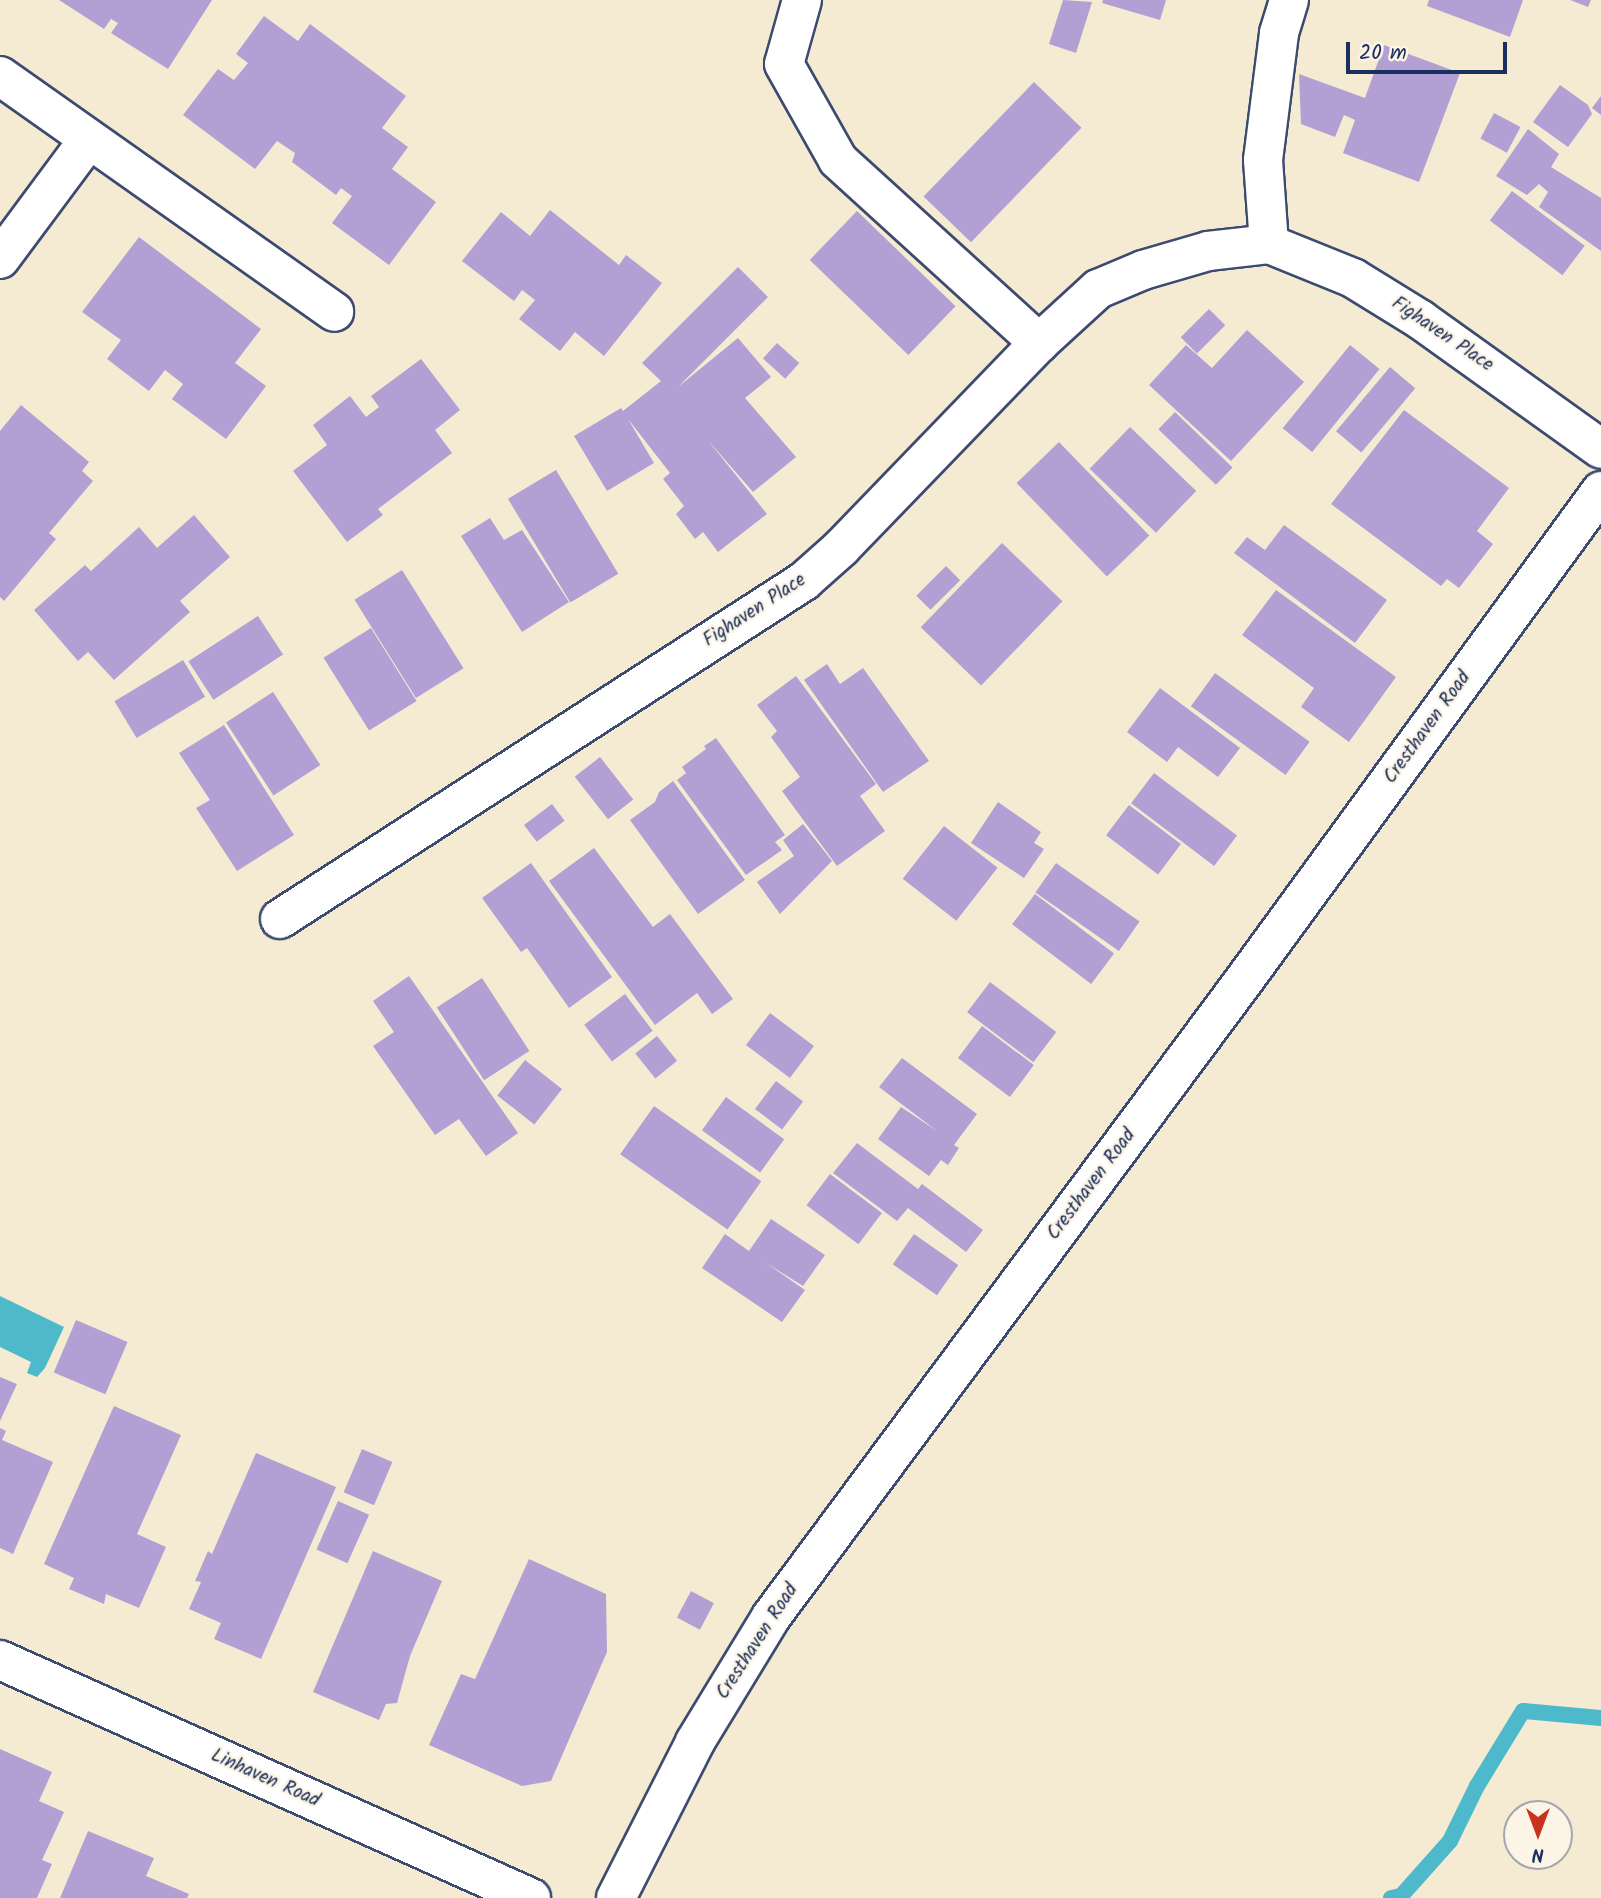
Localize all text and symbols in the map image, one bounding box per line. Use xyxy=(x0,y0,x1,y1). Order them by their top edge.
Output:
scale bar xyxy=(1349,28,1510,72)
text: 20 m xyxy=(1359,37,1407,70)
street label: Fighaven Place xyxy=(1387,293,1497,377)
street label: Fighaven Place xyxy=(699,569,811,653)
street label: Cresthaven Road xyxy=(1380,667,1476,789)
street label: Cresthaven Road xyxy=(1043,1125,1141,1245)
street label: Cresthaven Road xyxy=(712,1580,804,1704)
street label: Linhaven Road xyxy=(207,1745,323,1813)
north arrow xyxy=(1503,1800,1573,1870)
text: N xyxy=(1532,1839,1544,1869)

